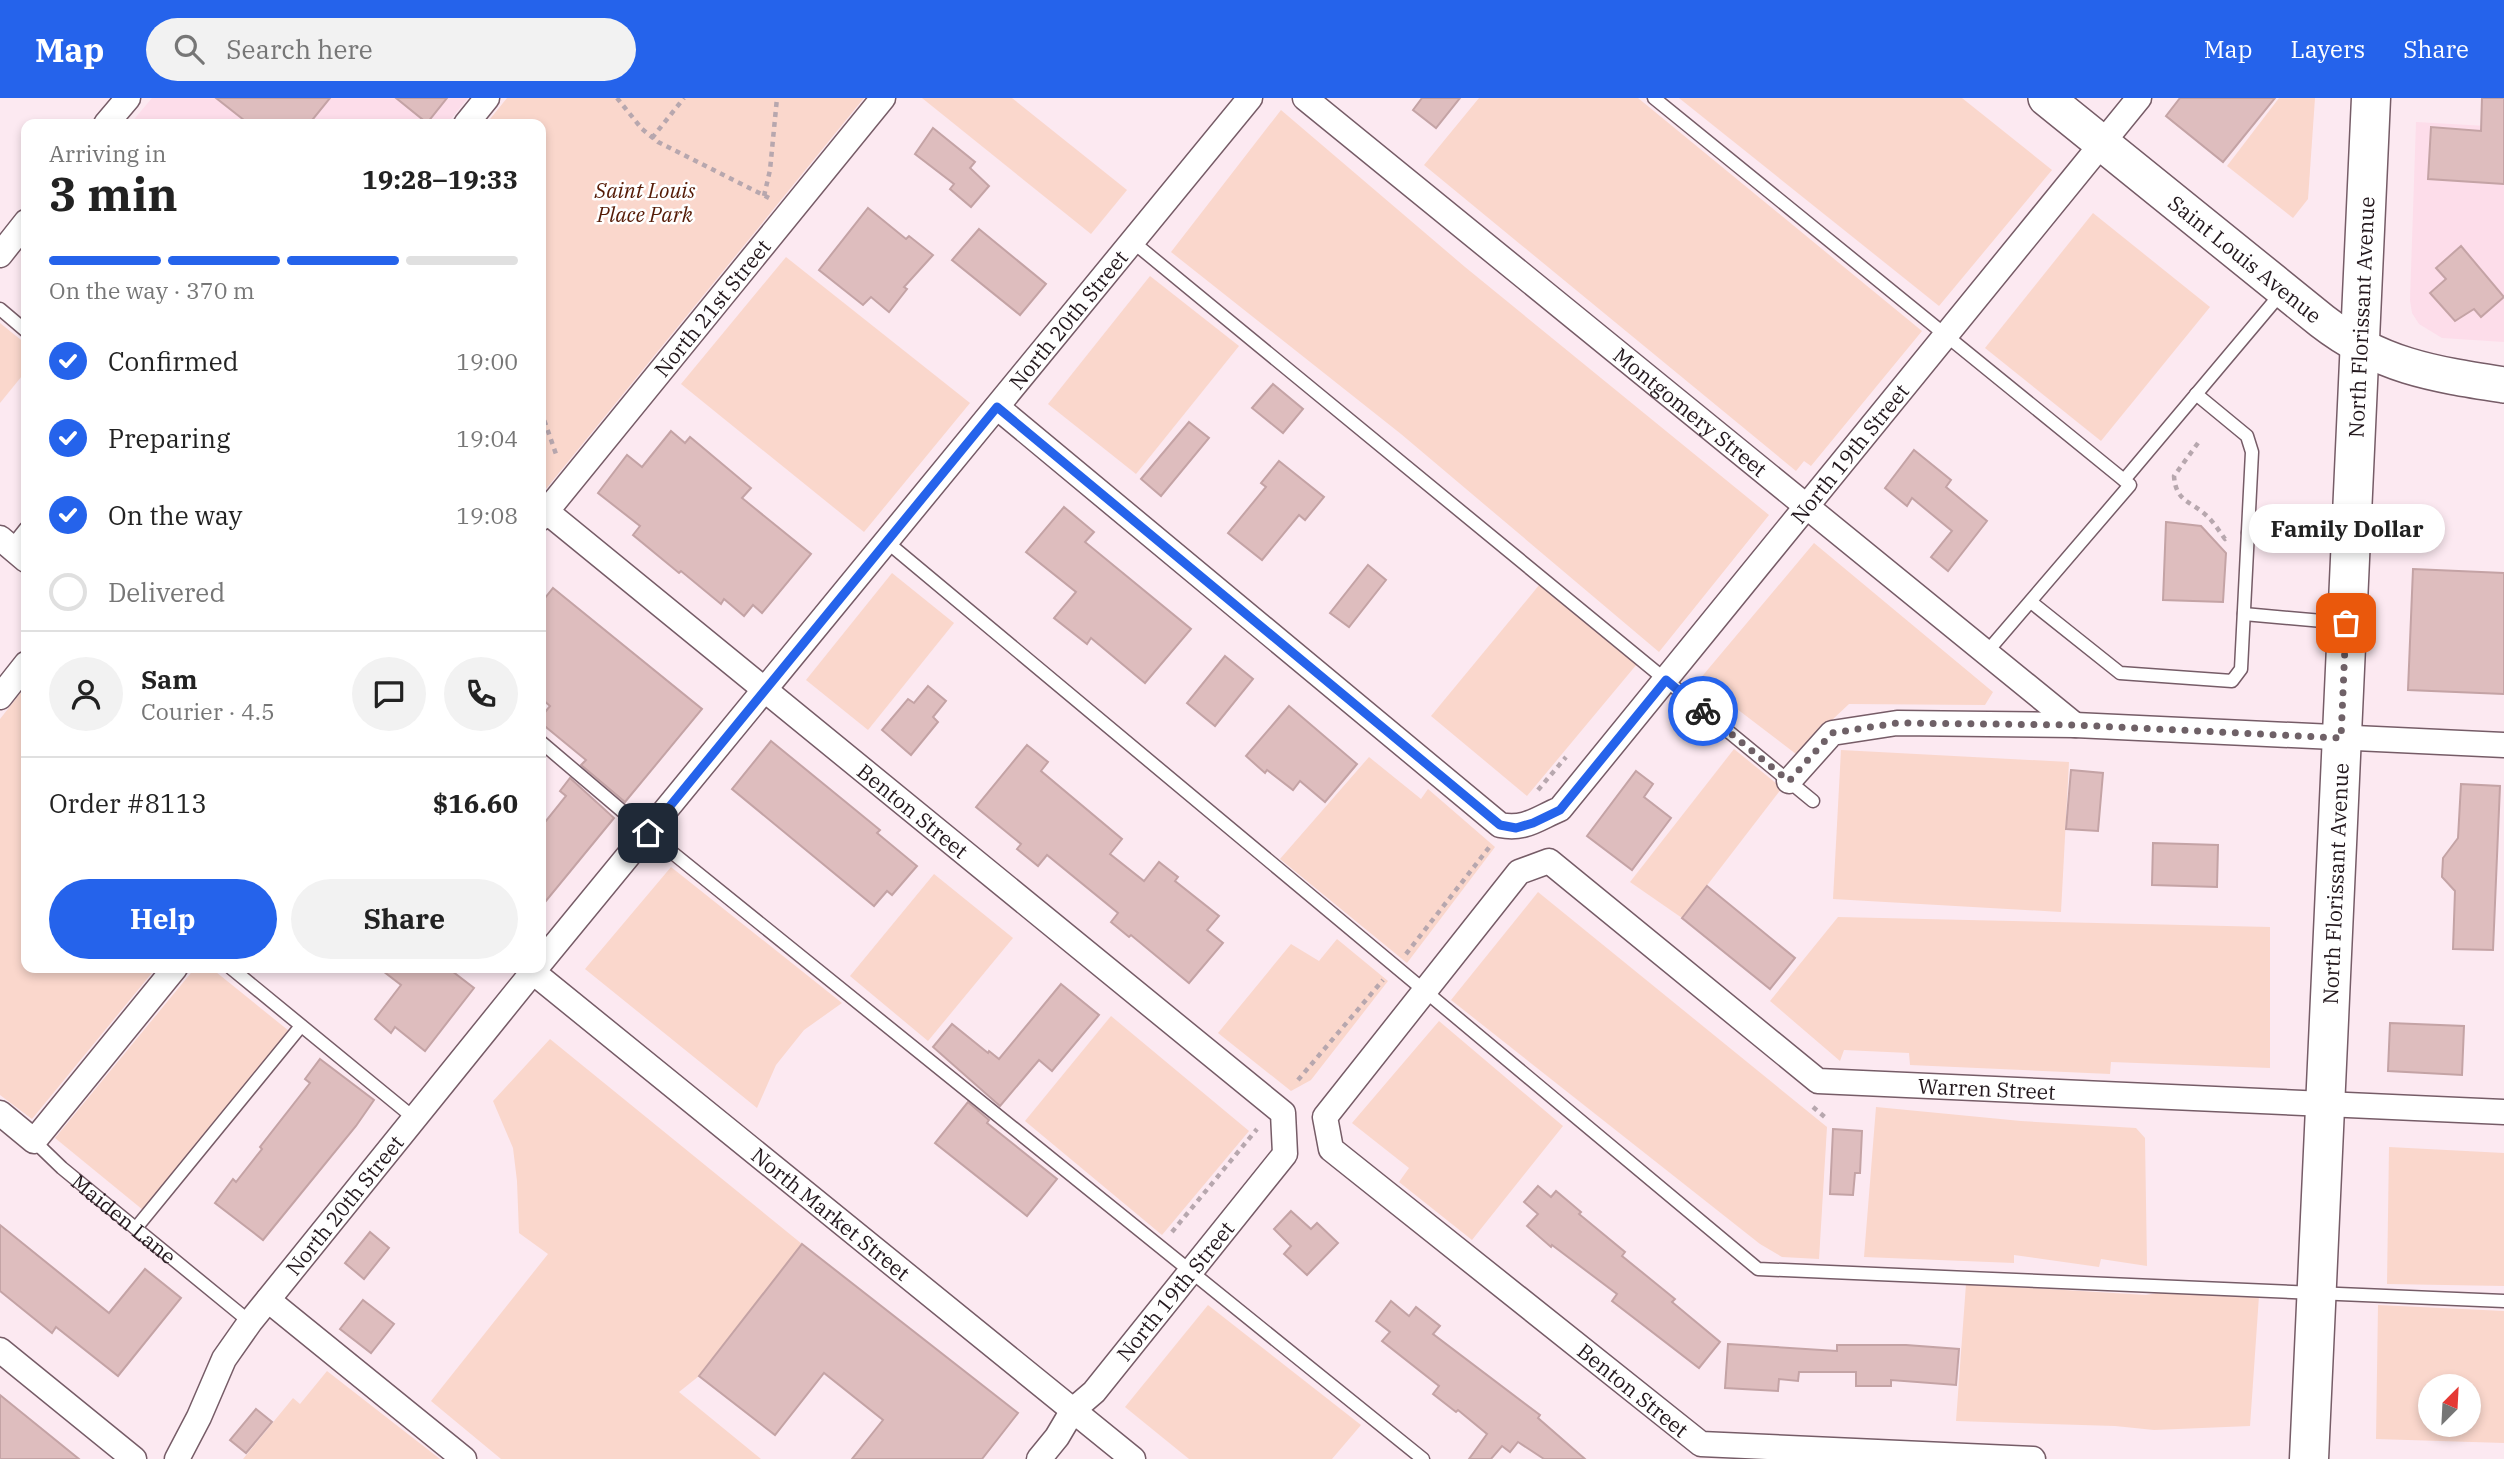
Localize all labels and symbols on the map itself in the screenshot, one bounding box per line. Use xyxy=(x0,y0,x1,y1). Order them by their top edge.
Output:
park label: Saint Louis Place Park xyxy=(594,176,696,228)
street label: Saint Louis Avenue xyxy=(2163,189,2327,329)
street label: North Florissant Avenue xyxy=(2342,196,2381,439)
street label: North 21st Street xyxy=(648,233,777,382)
street label: North 20th Street xyxy=(1003,244,1134,395)
street label: Montgomery Street xyxy=(1608,341,1773,483)
street label: North 19th Street xyxy=(1784,378,1915,529)
callout: Family Dollar xyxy=(2248,504,2444,553)
pin xyxy=(2316,593,2376,653)
courier xyxy=(1668,676,1738,746)
street label: Benton Street xyxy=(851,757,974,864)
street label: North Florissant Avenue xyxy=(2316,762,2355,1005)
pin xyxy=(618,803,678,863)
street label: Warren Street xyxy=(1917,1072,2056,1106)
street label: North 20th Street xyxy=(279,1129,410,1281)
street label: North Market Street xyxy=(746,1141,916,1287)
street label: Maiden Lane xyxy=(66,1168,182,1270)
street label: North 19th Street xyxy=(1110,1215,1240,1367)
street label: Benton Street xyxy=(1572,1337,1694,1443)
north arrow xyxy=(2418,1374,2482,1437)

